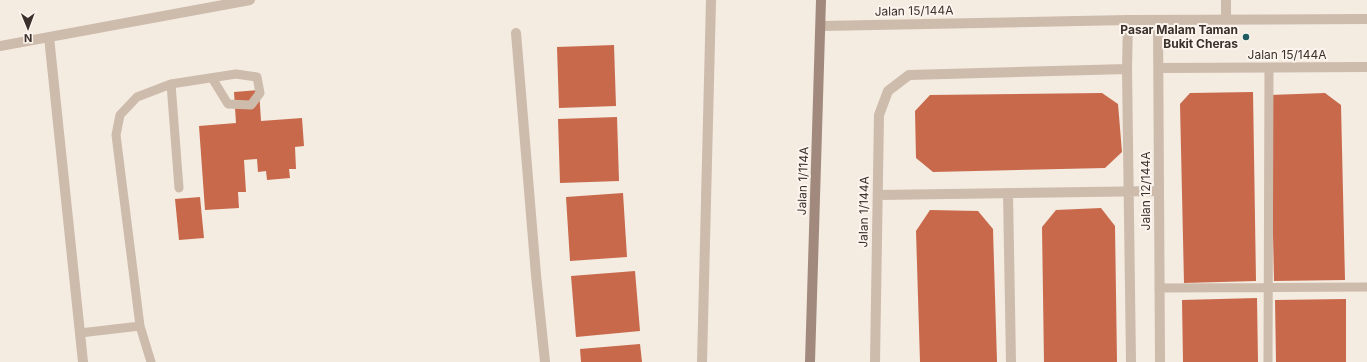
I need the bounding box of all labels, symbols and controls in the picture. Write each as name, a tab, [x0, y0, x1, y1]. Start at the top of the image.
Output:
street label: Jalan 15/144A	[874, 2, 954, 19]
north arrow	[8, 8, 48, 48]
place label: Pasar Malam Taman Bukit Cheras	[1120, 22, 1238, 51]
text: N	[24, 31, 32, 45]
marker: Pasar Malam Taman Bukit Cheras	[1241, 32, 1251, 42]
street label: Jalan 15/144A	[1248, 47, 1326, 62]
street label: Jalan 1/114A	[794, 146, 811, 216]
street label: Jalan 12/144A	[1138, 152, 1153, 230]
street label: Jalan 1/144A	[855, 176, 872, 248]

